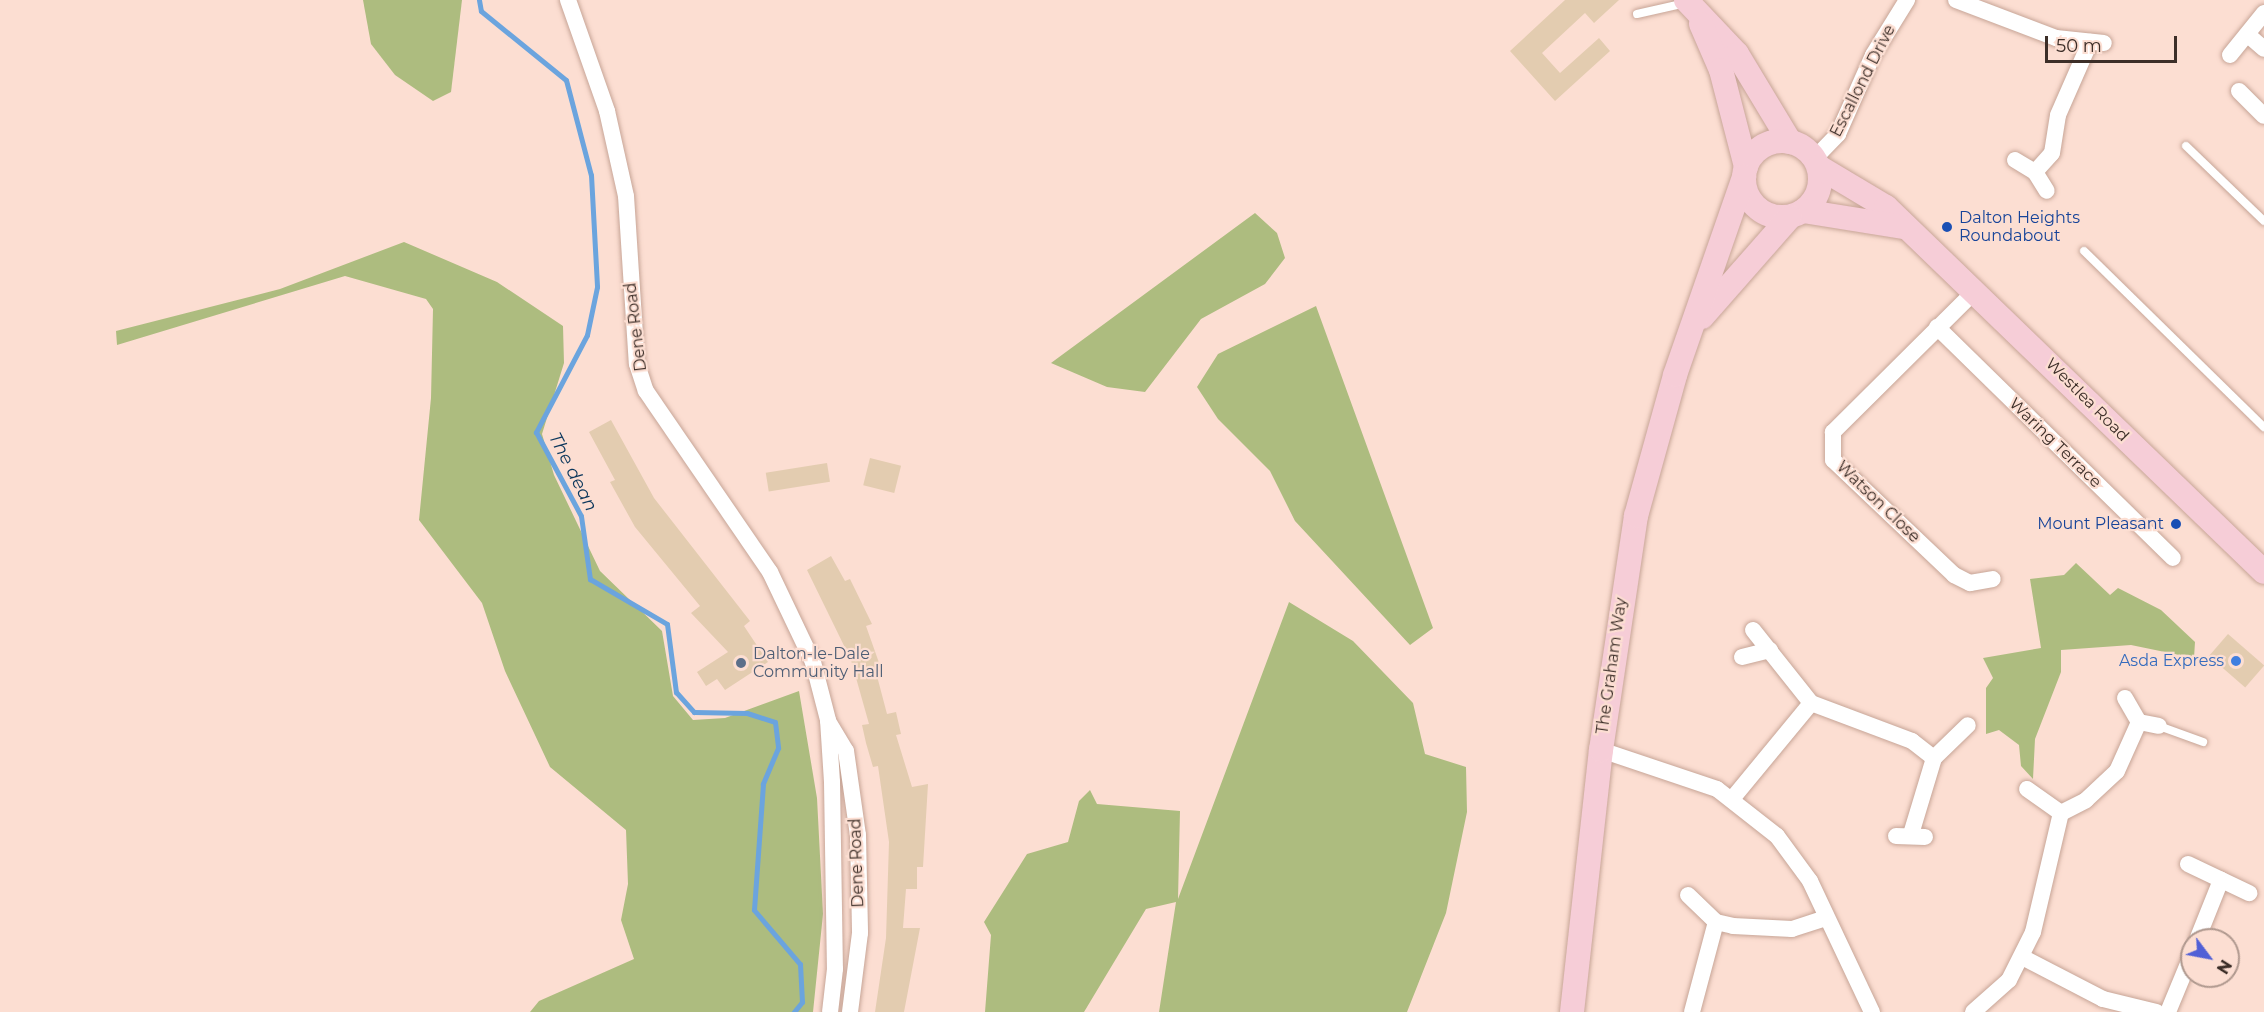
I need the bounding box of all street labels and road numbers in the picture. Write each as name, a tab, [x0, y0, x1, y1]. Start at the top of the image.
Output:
street label: Escallond Drive	[1826, 22, 1900, 140]
street label: Dene Road	[621, 281, 651, 373]
street label: Westlea Road	[2041, 354, 2133, 446]
street label: Waring Terrace	[2005, 394, 2105, 492]
street label: Watson Close	[1832, 457, 1924, 547]
street label: The Graham Way	[1593, 597, 1631, 735]
street label: Dene Road	[846, 818, 868, 908]

